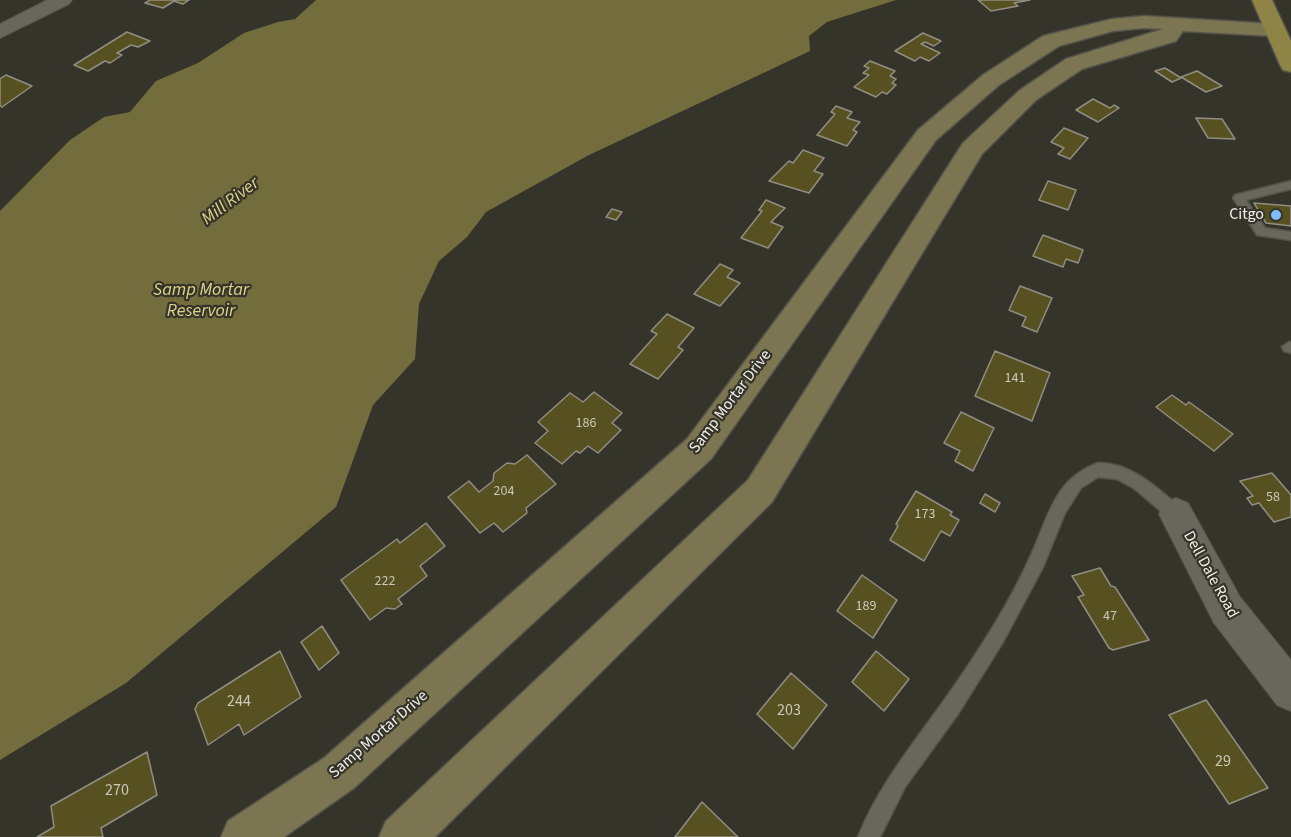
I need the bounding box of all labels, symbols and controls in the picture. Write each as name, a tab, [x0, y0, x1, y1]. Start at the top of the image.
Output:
water label: Mill River	[198, 173, 264, 231]
place label: Citgo	[1229, 205, 1264, 225]
marker: Citgo	[1269, 208, 1283, 222]
water label: Samp Mortar Reservoir	[153, 280, 249, 322]
street label: Samp Mortar Drive	[686, 347, 776, 457]
house number: 141	[1005, 371, 1025, 387]
house number: 186	[576, 416, 596, 432]
house number: 204	[494, 484, 514, 500]
house number: 58	[1266, 490, 1280, 506]
house number: 173	[915, 507, 935, 523]
street label: Dell Dale Road	[1178, 528, 1242, 622]
house number: 222	[375, 574, 395, 590]
house number: 189	[856, 599, 876, 615]
house number: 47	[1103, 609, 1117, 625]
street label: Samp Mortar Drive	[326, 687, 432, 783]
house number: 244	[227, 692, 251, 712]
house number: 203	[777, 701, 801, 721]
house number: 29	[1215, 752, 1231, 772]
house number: 270	[105, 781, 129, 801]

